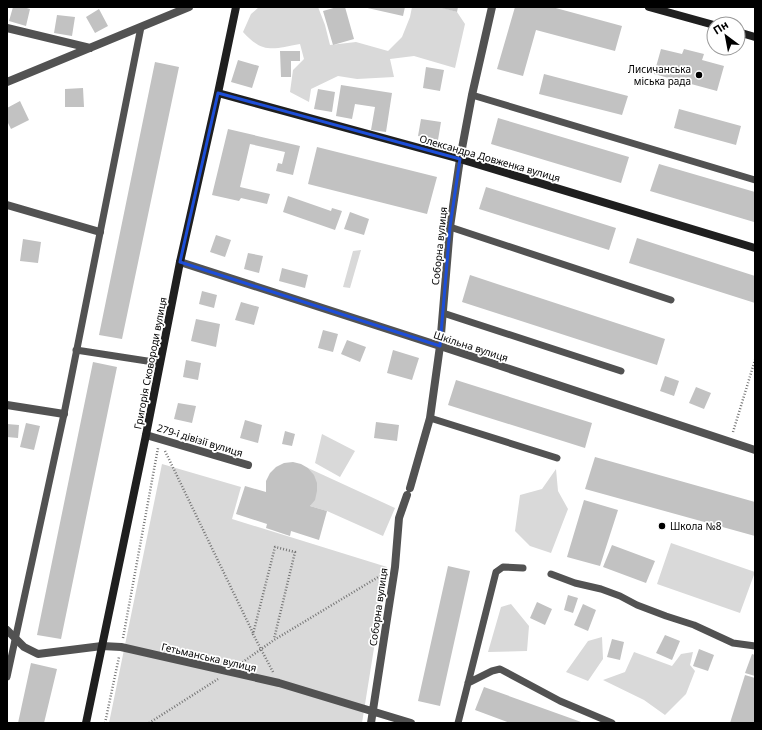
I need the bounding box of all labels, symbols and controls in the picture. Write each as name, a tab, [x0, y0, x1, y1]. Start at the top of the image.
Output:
north arrow	[706, 16, 746, 56]
text: Пн	[710, 17, 731, 38]
place label: Лисичанська міська рада	[628, 62, 691, 88]
marker: Лисичанська міська рада	[694, 70, 704, 80]
street label: Олександра Довженка вулиця	[418, 131, 562, 185]
street label: Соборна вулиця	[428, 206, 450, 286]
street label: Григорія Сковороди вулиця	[130, 296, 170, 430]
street label: Шкільна вулиця	[432, 327, 510, 365]
street label: 279-ї дівізії вулиця	[155, 420, 245, 460]
place label: Школа №8	[670, 519, 722, 533]
marker: Школа №8	[657, 521, 667, 531]
street label: Соборна вулиця	[366, 567, 390, 647]
street label: Гетьманська вулиця	[160, 639, 258, 675]

